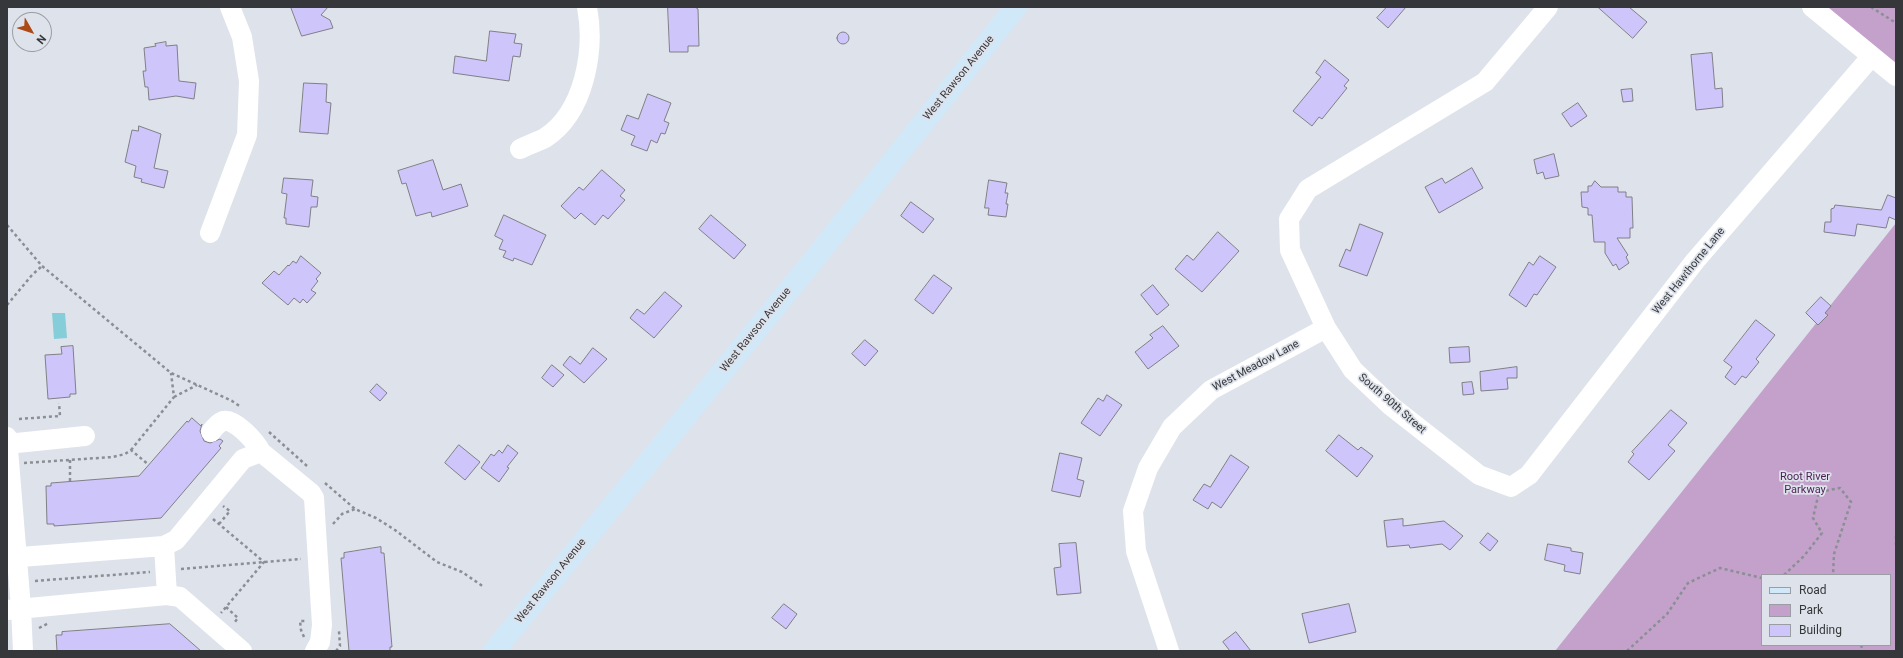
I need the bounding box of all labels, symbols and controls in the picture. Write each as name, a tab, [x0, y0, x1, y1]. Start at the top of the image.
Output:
north arrow	[12, 12, 52, 52]
text: N	[33, 32, 48, 46]
street label: West Rawson Avenue	[921, 33, 997, 123]
street label: West Hawthorne Lane	[1650, 225, 1728, 317]
street label: West Rawson Avenue	[718, 285, 794, 375]
street label: West Meadow Lane	[1210, 338, 1302, 394]
street label: South 90th Street	[1356, 371, 1428, 437]
park label: Root River Parkway	[1780, 470, 1830, 496]
street label: West Rawson Avenue	[513, 536, 589, 626]
legend	[1761, 574, 1891, 646]
text: Road	[1799, 583, 1827, 597]
text: Park	[1799, 603, 1823, 617]
text: Building	[1799, 623, 1842, 637]

